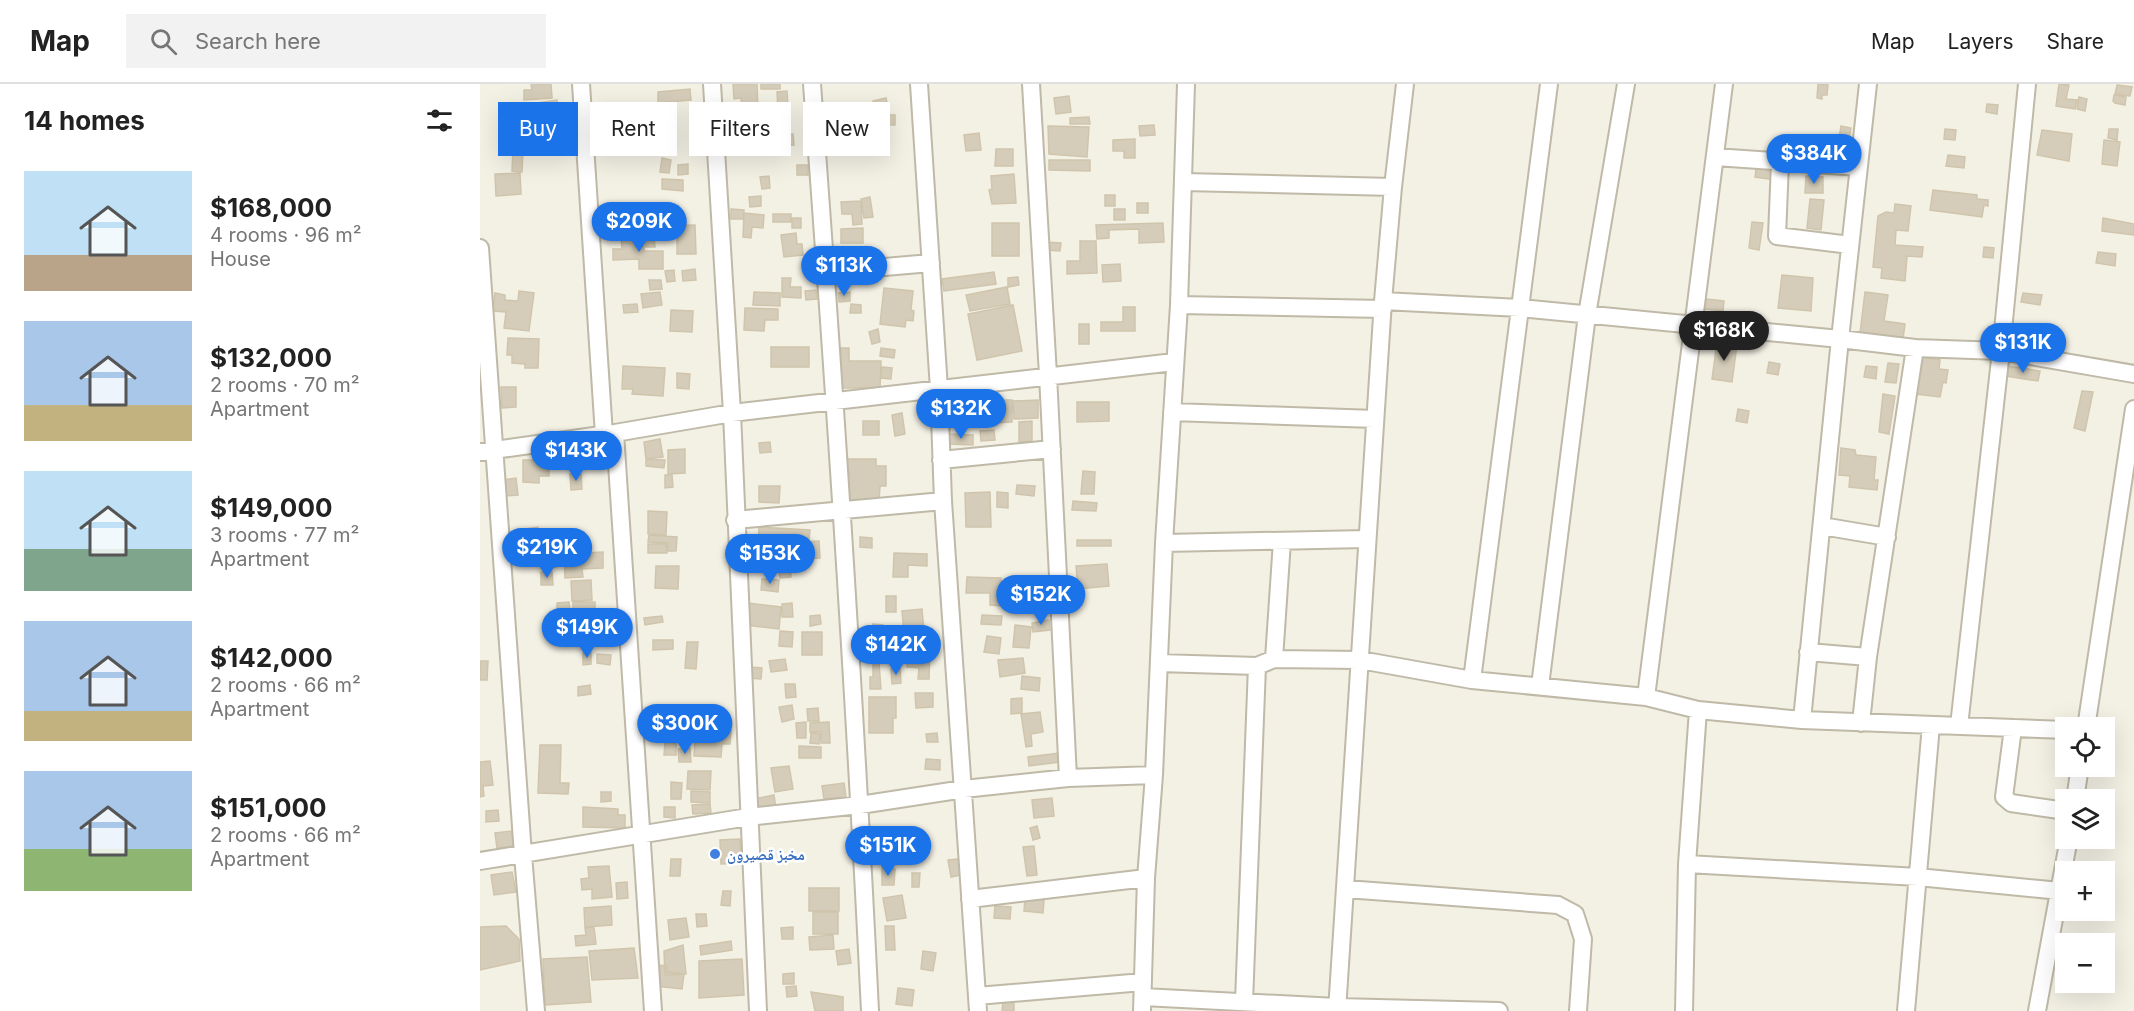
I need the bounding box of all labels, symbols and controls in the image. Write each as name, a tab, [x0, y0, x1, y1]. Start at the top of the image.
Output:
search box	[126, 14, 546, 68]
text: Map	[30, 24, 90, 58]
icon: search	[147, 25, 180, 58]
text: Search here	[195, 28, 321, 54]
text: Map	[1871, 29, 1915, 54]
text: Layers	[1948, 29, 2014, 54]
text: Share	[2047, 29, 2104, 54]
chip: Buy	[498, 102, 578, 156]
chip: Rent	[590, 102, 677, 156]
chip: Filters	[689, 102, 791, 156]
chip: New	[803, 102, 890, 156]
icon: filters	[423, 104, 456, 137]
text: 14 homes	[24, 105, 145, 136]
pin: $384K	[1772, 134, 1856, 185]
text: $384K	[1781, 141, 1847, 165]
text: $168,000	[210, 192, 332, 223]
icon: home	[72, 195, 144, 267]
pin: $209K	[597, 202, 681, 253]
text: $209K	[606, 209, 672, 233]
text: 4 rooms · 96 m²	[210, 223, 362, 247]
pin: $113K	[802, 246, 886, 297]
text: House	[210, 247, 271, 271]
text: $113K	[815, 253, 873, 277]
pin: $168K	[1682, 311, 1766, 362]
text: $168K	[1693, 318, 1755, 342]
pin: $131K	[1981, 323, 2065, 374]
text: $131K	[1994, 330, 2052, 354]
text: $132,000	[210, 342, 332, 373]
icon: home	[72, 345, 144, 417]
text: 2 rooms · 70 m²	[210, 373, 360, 397]
pin: $132K	[919, 389, 1003, 440]
text: $132K	[930, 396, 992, 420]
text: Apartment	[210, 397, 309, 421]
pin: $143K	[534, 431, 618, 482]
text: $143K	[545, 438, 607, 462]
text: $149,000	[210, 492, 332, 523]
icon: home	[72, 495, 144, 567]
text: 3 rooms · 77 m²	[210, 523, 359, 547]
pin: $219K	[505, 528, 589, 579]
pin: $153K	[728, 534, 812, 585]
text: $219K	[516, 535, 578, 559]
text: $153K	[739, 541, 801, 565]
text: Apartment	[210, 547, 309, 571]
pin: $152K	[999, 575, 1083, 626]
text: $152K	[1010, 582, 1072, 606]
pin: $149K	[545, 608, 629, 659]
text: $149K	[556, 615, 618, 639]
pin: $142K	[854, 625, 938, 676]
text: $142K	[865, 632, 927, 656]
text: $142,000	[210, 642, 333, 673]
icon: home	[72, 645, 144, 717]
text: 2 rooms · 66 m²	[210, 673, 361, 697]
text: Apartment	[210, 697, 309, 721]
pin: $300K	[643, 704, 727, 755]
text: $300K	[651, 711, 719, 735]
map controls	[2055, 717, 2115, 993]
button: locate	[2055, 717, 2115, 777]
button: layers	[2055, 789, 2115, 849]
text: $151,000	[210, 792, 327, 823]
icon: home	[72, 795, 144, 867]
text: 2 rooms · 66 m²	[210, 823, 361, 847]
pin: $151K	[846, 826, 930, 877]
text: $151K	[859, 833, 917, 857]
place label: مخبز قصيرون	[727, 845, 805, 864]
text: Apartment	[210, 847, 309, 871]
marker: مخبز قصيرون	[708, 847, 722, 861]
button: +	[2055, 861, 2115, 921]
button: −	[2055, 933, 2115, 993]

